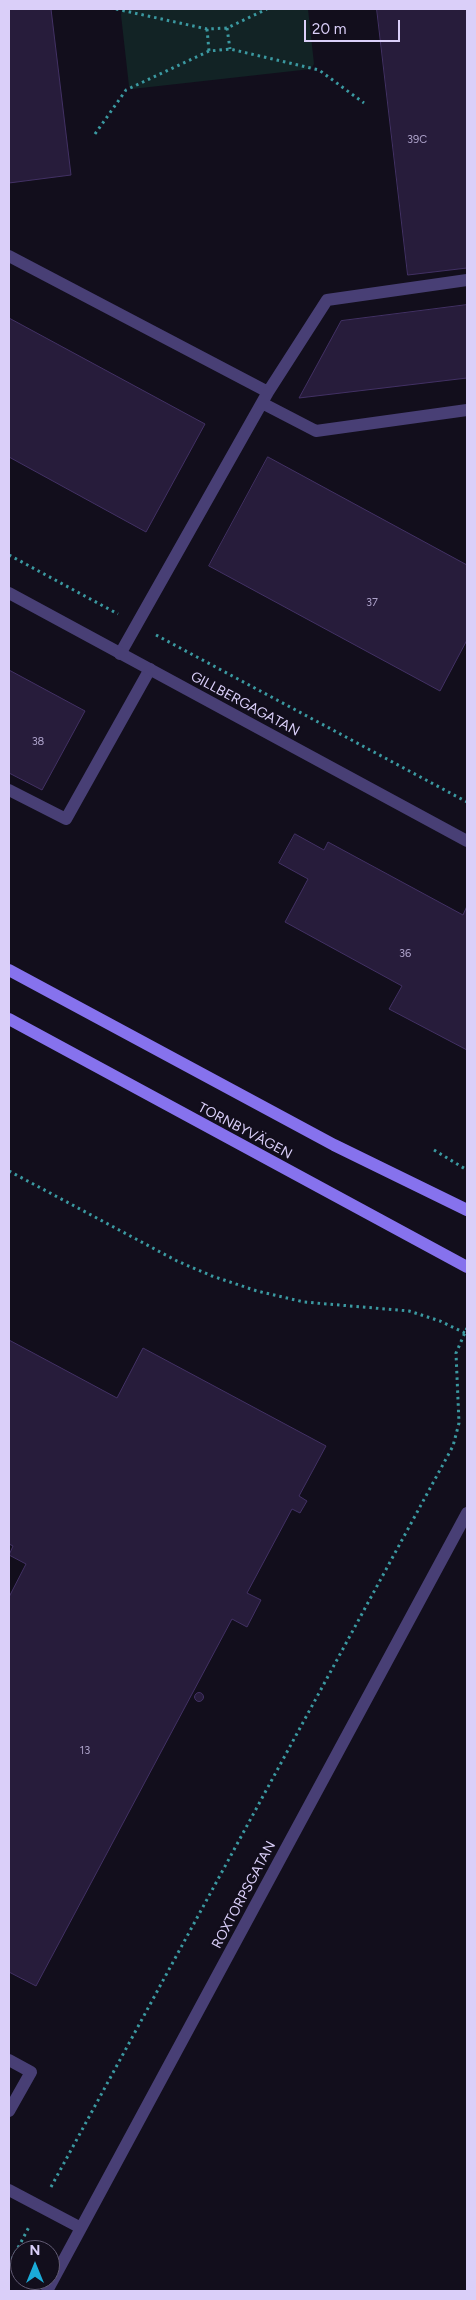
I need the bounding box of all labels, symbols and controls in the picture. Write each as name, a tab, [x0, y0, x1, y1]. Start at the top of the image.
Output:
scale bar	[306, 10, 402, 42]
text: 20 m	[312, 20, 346, 38]
house number: 39C	[407, 133, 427, 147]
house number: 37	[366, 596, 378, 610]
street label: GILLBERGAGATAN	[188, 668, 302, 740]
house number: 38	[32, 735, 44, 749]
house number: 36	[399, 947, 411, 961]
street label: TORNBYVÄGEN	[195, 1099, 295, 1163]
house number: 13	[80, 1744, 90, 1758]
street label: ROXTORPSGATAN	[209, 1838, 279, 1952]
north arrow	[10, 2240, 60, 2290]
text: N	[30, 2242, 40, 2259]

